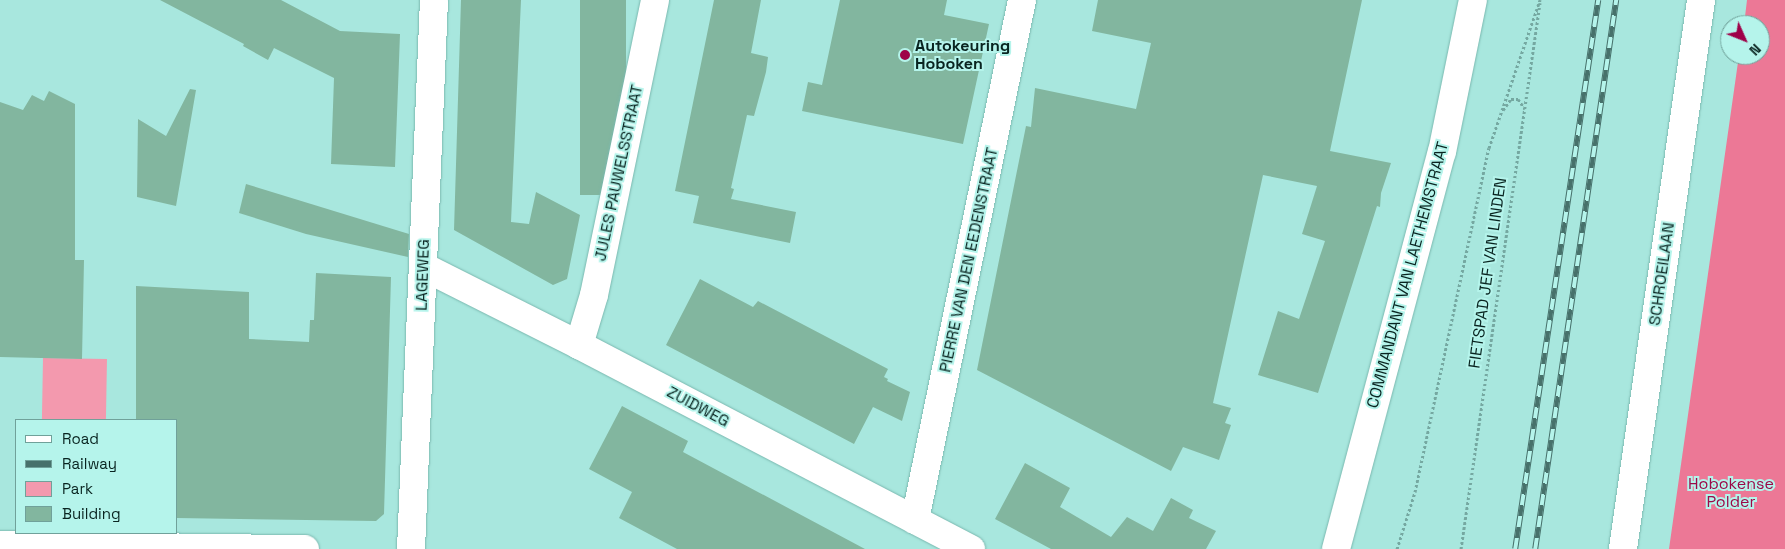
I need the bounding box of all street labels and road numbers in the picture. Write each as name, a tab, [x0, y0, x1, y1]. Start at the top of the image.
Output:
street label: JULES PAUWELSSTRAAT	[591, 83, 647, 263]
street label: COMMANDANT VAN LAETHEMSTRAAT	[1363, 139, 1453, 411]
street label: PIERRE VAN DEN EEDENSTRAAT	[936, 146, 1002, 374]
street label: FIETSPAD JEF VAN LINDEN	[1465, 176, 1511, 370]
street label: SCHROEILAAN	[1645, 221, 1679, 327]
street label: LAGEWEG	[412, 239, 434, 311]
street label: ZUIDWEG	[664, 383, 732, 431]

